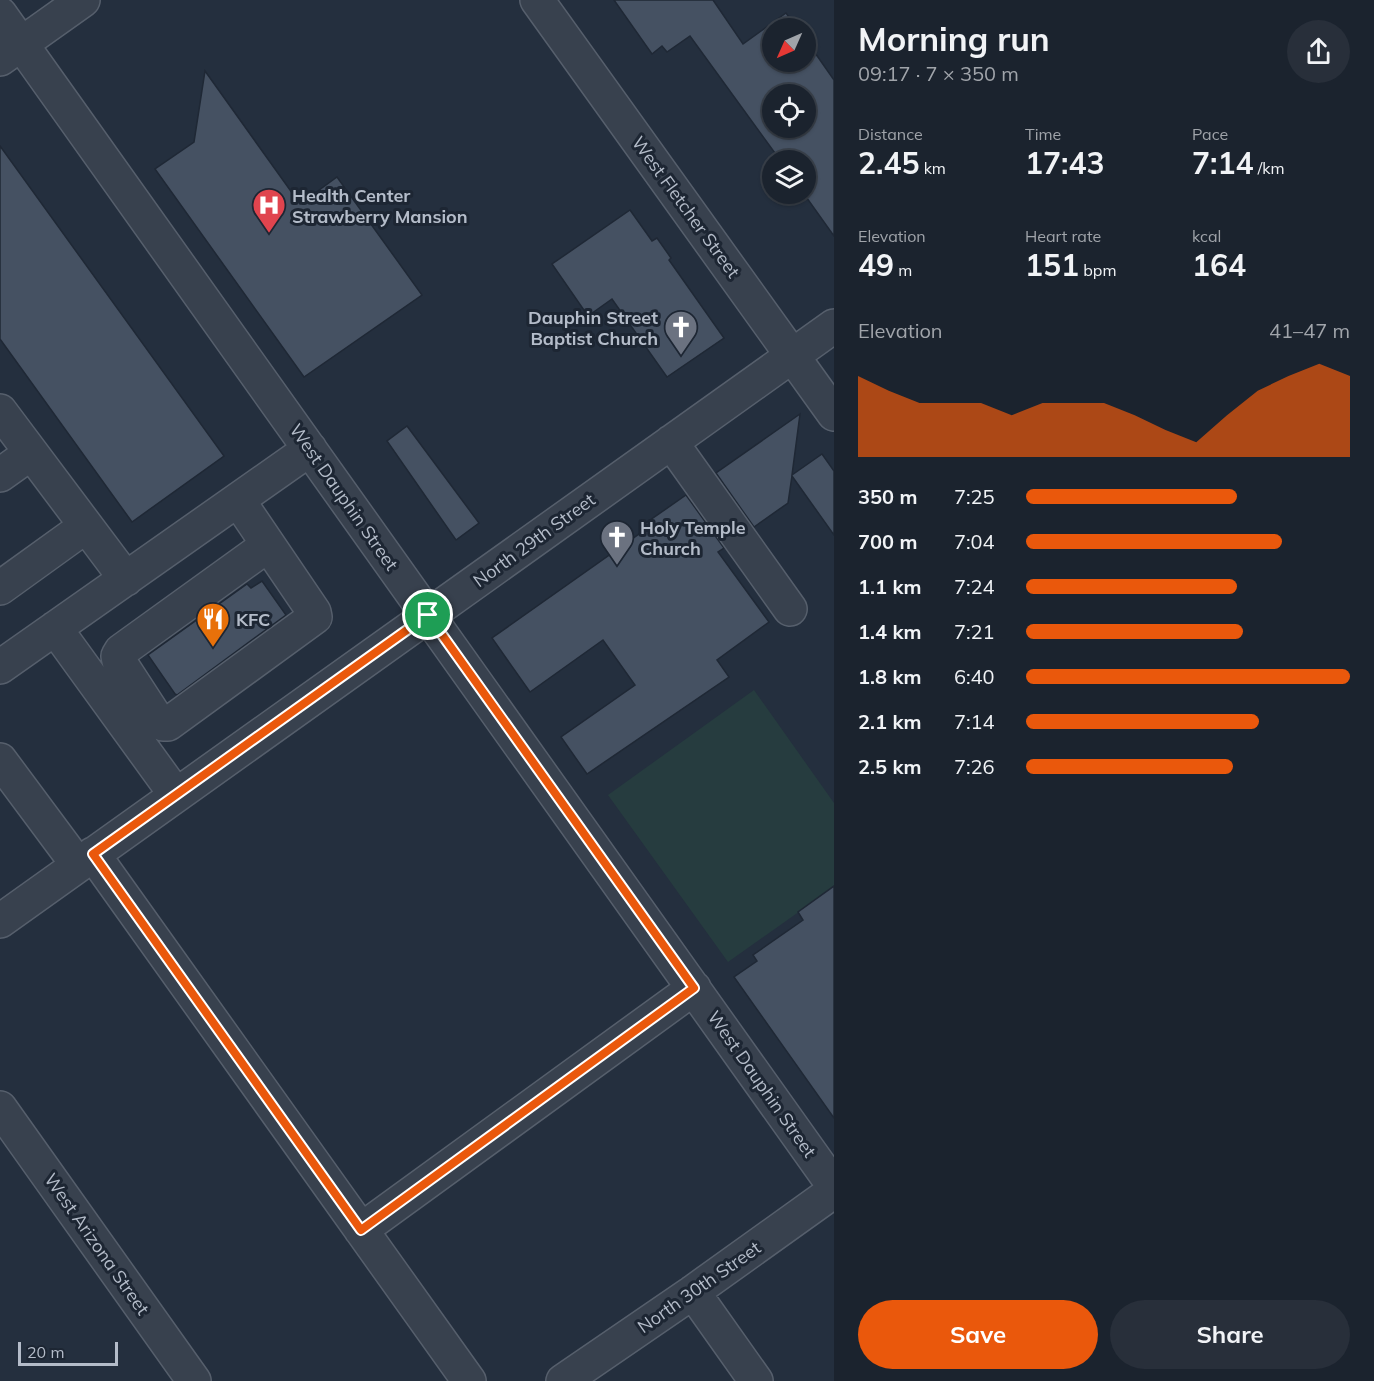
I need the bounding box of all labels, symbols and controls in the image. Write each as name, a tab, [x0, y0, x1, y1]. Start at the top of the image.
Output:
north arrow	[762, 18, 816, 72]
map controls	[762, 18, 816, 204]
text: Morning run	[858, 18, 1050, 59]
button: share	[1287, 20, 1350, 83]
text: 09:17 · 7 × 350 m	[858, 61, 1019, 86]
button: locate	[762, 84, 816, 138]
text: Distance	[858, 124, 923, 144]
text: Time	[1025, 124, 1061, 144]
text: Pace	[1192, 124, 1228, 144]
street label: West Fletcher Street	[627, 132, 745, 282]
text: 2.45	[858, 144, 919, 182]
text: 17:43	[1025, 144, 1104, 182]
text: 7:14	[1192, 144, 1253, 182]
button: layers	[762, 150, 816, 204]
text: km	[919, 158, 946, 178]
text: /km	[1253, 158, 1284, 178]
place label: Health Center Strawberry Mansion	[292, 184, 468, 228]
hospital icon: Health Center Strawberry Mansion	[251, 187, 287, 234]
text: Elevation	[858, 226, 926, 246]
text: Heart rate	[1025, 226, 1101, 246]
text: kcal	[1192, 226, 1221, 246]
text: 49	[858, 246, 894, 284]
text: 151	[1025, 246, 1079, 284]
text: 164	[1192, 246, 1246, 284]
text: m	[894, 260, 912, 280]
text: bpm	[1079, 260, 1116, 280]
place label: Dauphin Street Baptist Church	[528, 306, 658, 350]
church icon: Dauphin Street Baptist Church	[663, 309, 699, 356]
text: Elevation	[858, 318, 943, 343]
text: 41–47 m	[1269, 318, 1350, 343]
street label: West Dauphin Street	[285, 419, 403, 575]
text: 350 m	[858, 484, 917, 509]
text: 7:25	[954, 484, 995, 509]
street label: North 29th Street	[469, 488, 599, 592]
place label: Holy Temple Church	[640, 516, 746, 560]
church icon: Holy Temple Church	[599, 519, 635, 566]
text: 700 m	[858, 529, 917, 554]
text: 7:04	[954, 529, 995, 554]
text: 1.1 km	[858, 574, 921, 599]
text: 7:24	[954, 574, 995, 599]
pin	[402, 589, 453, 640]
icon: arrive	[411, 598, 444, 631]
restaurant icon: KFC	[195, 601, 231, 648]
place label: KFC	[236, 608, 270, 631]
text: 1.4 km	[858, 619, 921, 644]
text: 7:21	[954, 619, 995, 644]
text: 1.8 km	[858, 664, 921, 689]
text: 6:40	[954, 664, 995, 689]
text: 2.1 km	[858, 709, 921, 734]
text: 7:14	[954, 709, 995, 734]
text: 2.5 km	[858, 754, 921, 779]
text: 7:26	[954, 754, 995, 779]
street label: West Dauphin Street	[703, 1006, 821, 1162]
street label: West Arizona Street	[39, 1169, 155, 1319]
street label: North 30th Street	[633, 1236, 765, 1338]
button: Save	[858, 1300, 1098, 1369]
button: Share	[1110, 1300, 1350, 1369]
scale bar	[18, 1339, 118, 1366]
text: 20 m	[27, 1342, 64, 1362]

